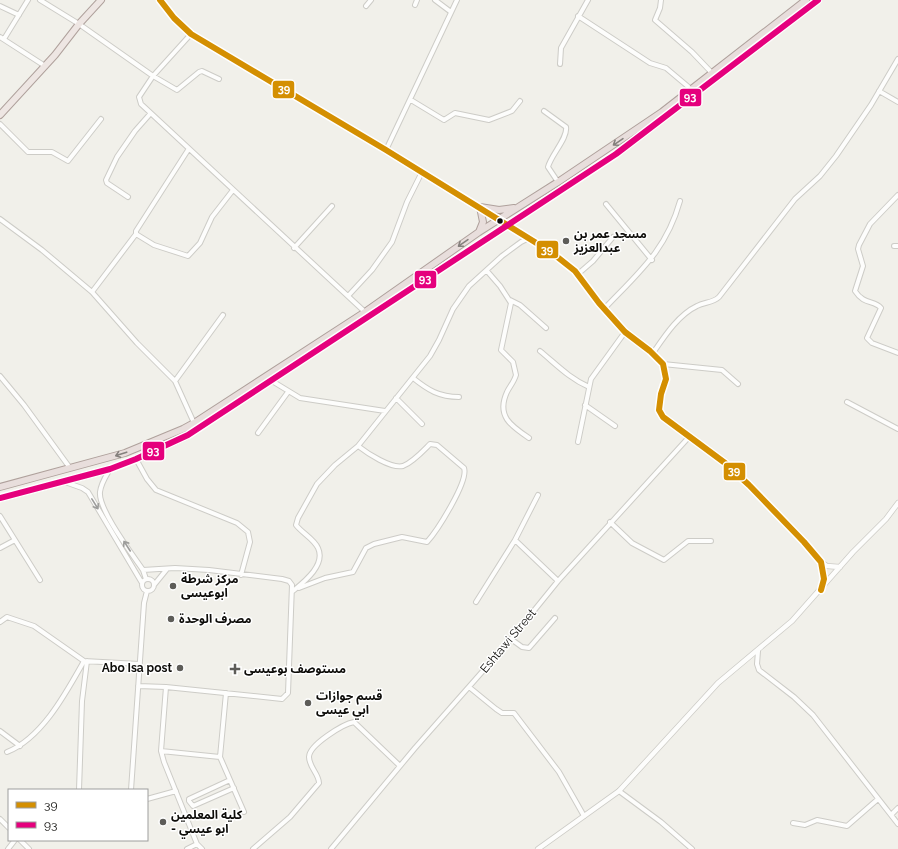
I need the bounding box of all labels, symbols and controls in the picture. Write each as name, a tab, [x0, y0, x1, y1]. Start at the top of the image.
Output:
line badge: 39	[272, 80, 295, 99]
text: 39	[278, 83, 291, 96]
line badge: 93	[679, 88, 702, 107]
text: 93	[684, 91, 696, 104]
one-way arrow	[612, 138, 624, 146]
unlabelled marker	[495, 216, 505, 226]
place label: مسجد عمر بن عبدالعزيز	[573, 227, 647, 255]
marker: مسجد عمر بن عبدالعزيز	[561, 236, 571, 246]
one-way arrow	[457, 239, 468, 247]
line badge: 39	[536, 240, 559, 259]
text: 39	[541, 244, 554, 257]
line badge: 93	[414, 270, 437, 289]
text: 93	[419, 273, 431, 286]
line badge: 93	[142, 441, 165, 461]
text: 93	[147, 445, 159, 458]
one-way arrow	[115, 451, 128, 458]
line badge: 39	[723, 462, 746, 481]
text: 39	[728, 465, 741, 478]
one-way arrow	[91, 498, 99, 509]
one-way arrow	[123, 541, 131, 552]
place label: مركز شرطة ابوعيسى	[181, 572, 239, 600]
marker: مركز شرطة ابوعيسى	[168, 581, 178, 591]
street label: Eshtawi Street	[477, 606, 539, 676]
place label: مصرف الوحدة	[179, 612, 251, 626]
marker: مصرف الوحدة	[166, 614, 176, 624]
place label: Abo Isa post	[102, 661, 172, 675]
place label: مستوصف بوعيسى	[244, 662, 346, 676]
marker: Abo Isa post	[175, 663, 185, 673]
marker: مستوصف بوعيسى	[229, 663, 241, 675]
place label: قسم جوازات ابي عيسى	[316, 689, 382, 720]
marker: قسم جوازات ابي عيسى	[303, 698, 313, 708]
legend	[8, 789, 148, 841]
text: 39	[44, 798, 57, 812]
place label: كلية المعلمين - ابو عيسي	[171, 808, 243, 839]
marker: كلية المعلمين - ابو عيسي	[158, 817, 168, 827]
text: 93	[44, 818, 57, 832]

